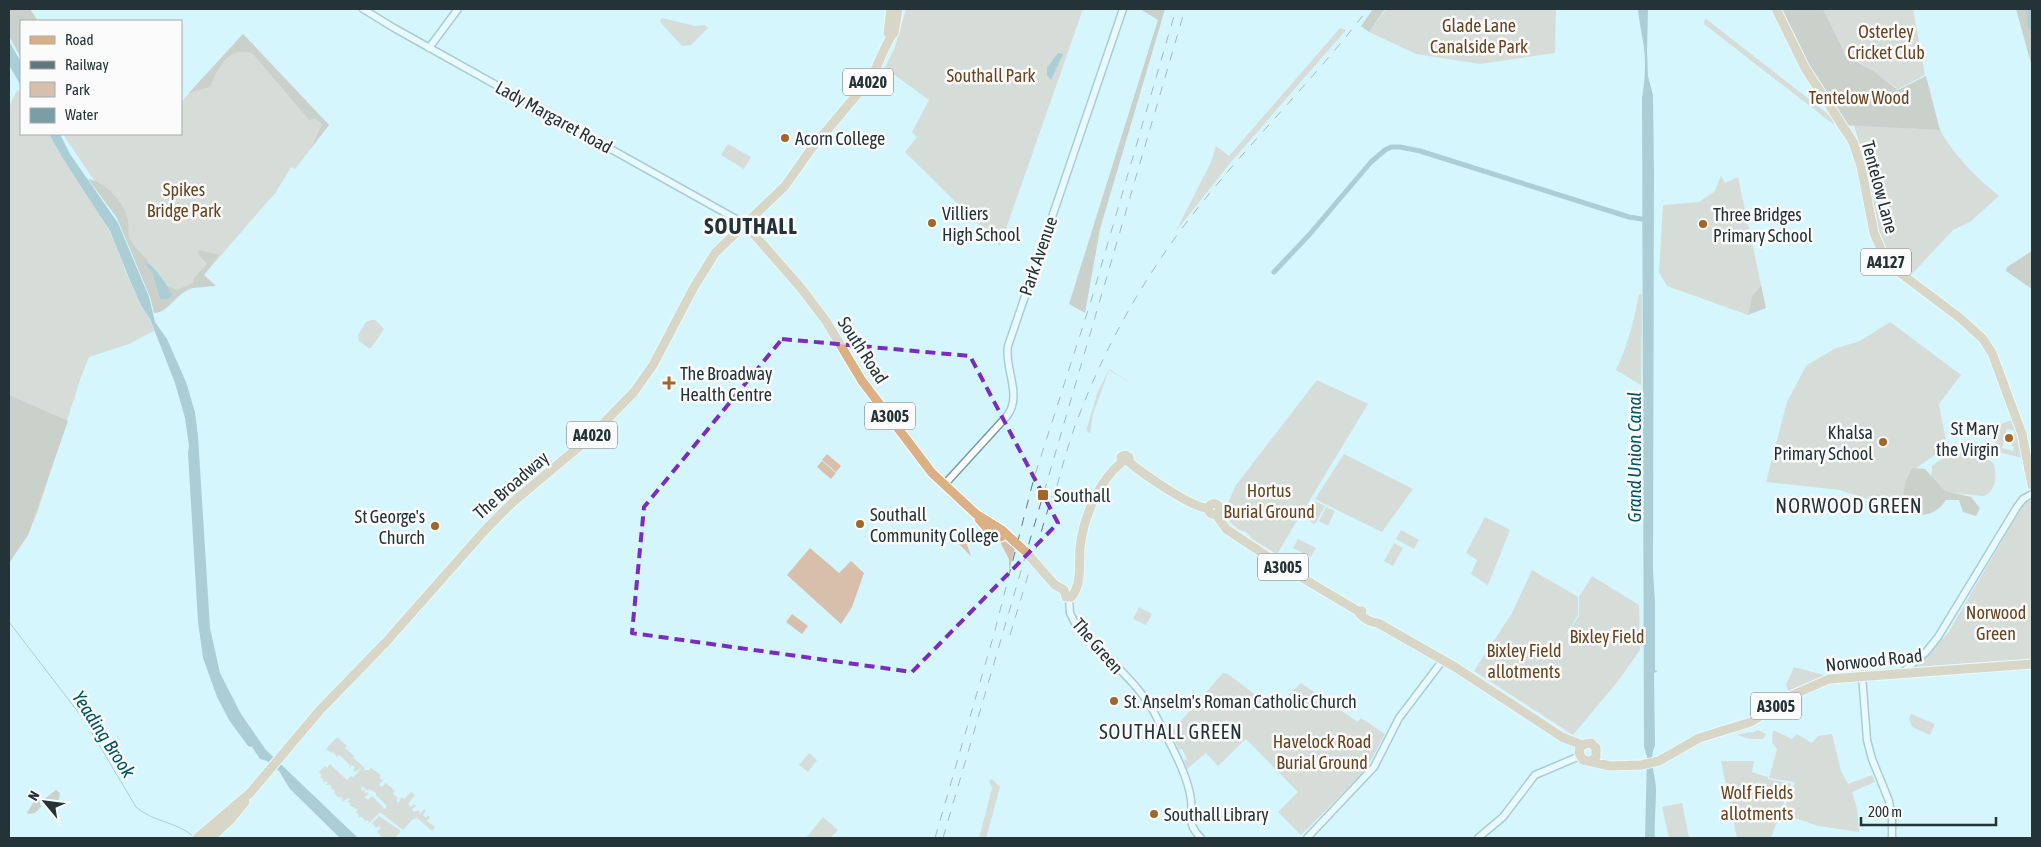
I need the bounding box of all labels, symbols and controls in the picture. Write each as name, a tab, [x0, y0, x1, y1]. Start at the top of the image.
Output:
park label: Glade Lane Canalside Park	[1430, 15, 1528, 57]
legend	[20, 20, 182, 135]
park label: Osterley Cricket Club	[1847, 21, 1925, 63]
text: Road	[65, 31, 94, 48]
text: Railway	[65, 56, 109, 73]
park label: Southall Park	[946, 65, 1036, 86]
road number: A4020	[843, 68, 893, 95]
street label: Lady Margaret Road	[492, 76, 616, 158]
text: Park	[65, 81, 90, 98]
park label: Tentelow Wood	[1809, 87, 1909, 108]
text: Water	[65, 106, 98, 123]
place label: Acorn College	[795, 128, 885, 149]
marker: Acorn College	[779, 132, 791, 144]
street label: Tentelow Lane	[1858, 138, 1902, 236]
park label: Spikes Bridge Park	[147, 179, 221, 221]
place label: Villiers High School	[942, 203, 1020, 245]
place label: Three Bridges Primary School	[1713, 204, 1813, 246]
district label: SOUTHALL	[704, 213, 798, 239]
street label: Park Avenue	[1015, 214, 1061, 298]
marker: Villiers High School	[926, 217, 938, 229]
marker: Three Bridges Primary School	[1697, 218, 1709, 230]
road number: A4127	[1861, 248, 1911, 276]
street label: South Road	[834, 313, 892, 387]
place label: The Broadway Health Centre	[680, 363, 772, 405]
marker: The Broadway Health Centre	[662, 376, 676, 390]
water label: Grand Union Canal	[1623, 392, 1645, 522]
road number: A3005	[865, 402, 915, 430]
place label: St Mary the Virgin	[1936, 418, 1999, 460]
road number: A4020	[567, 422, 617, 448]
place label: Khalsa Primary School	[1774, 422, 1873, 464]
marker: St Mary the Virgin	[2003, 432, 2015, 444]
marker: Khalsa Primary School	[1877, 436, 1889, 448]
street label: The Broadway	[469, 447, 553, 523]
park label: Hortus Burial Ground	[1223, 480, 1315, 522]
place label: Southall	[1054, 485, 1111, 506]
marker: Southall	[1036, 488, 1050, 502]
district label: NORWOOD GREEN	[1775, 494, 1923, 517]
place label: Southall Community College	[870, 504, 999, 546]
place label: St George's Church	[355, 506, 425, 548]
marker: Southall Community College	[854, 518, 866, 530]
marker: St George's Church	[429, 520, 441, 532]
road number: A3005	[1258, 554, 1308, 580]
park label: Norwood Green	[1966, 602, 2026, 644]
street label: The Green	[1068, 614, 1128, 678]
park label: Bixley Field	[1569, 626, 1645, 647]
park label: Bixley Field allotments	[1486, 640, 1562, 682]
street label: Norwood Road	[1825, 644, 1923, 676]
water label: Yeading Brook	[68, 687, 140, 782]
place label: St. Anselm's Roman Catholic Church	[1124, 691, 1357, 712]
road number: A3005	[1751, 692, 1801, 719]
marker: St. Anselm's Roman Catholic Church	[1108, 695, 1120, 707]
district label: SOUTHALL GREEN	[1099, 720, 1243, 743]
park label: Havelock Road Burial Ground	[1273, 731, 1371, 773]
north arrow	[20, 777, 70, 827]
park label: Wolf Fields allotments	[1721, 782, 1793, 824]
text: N	[25, 788, 43, 803]
scale bar	[1861, 794, 1996, 826]
text: 200 m	[1868, 803, 1902, 820]
place label: Southall Library	[1164, 804, 1269, 825]
marker: Southall Library	[1148, 808, 1160, 820]

